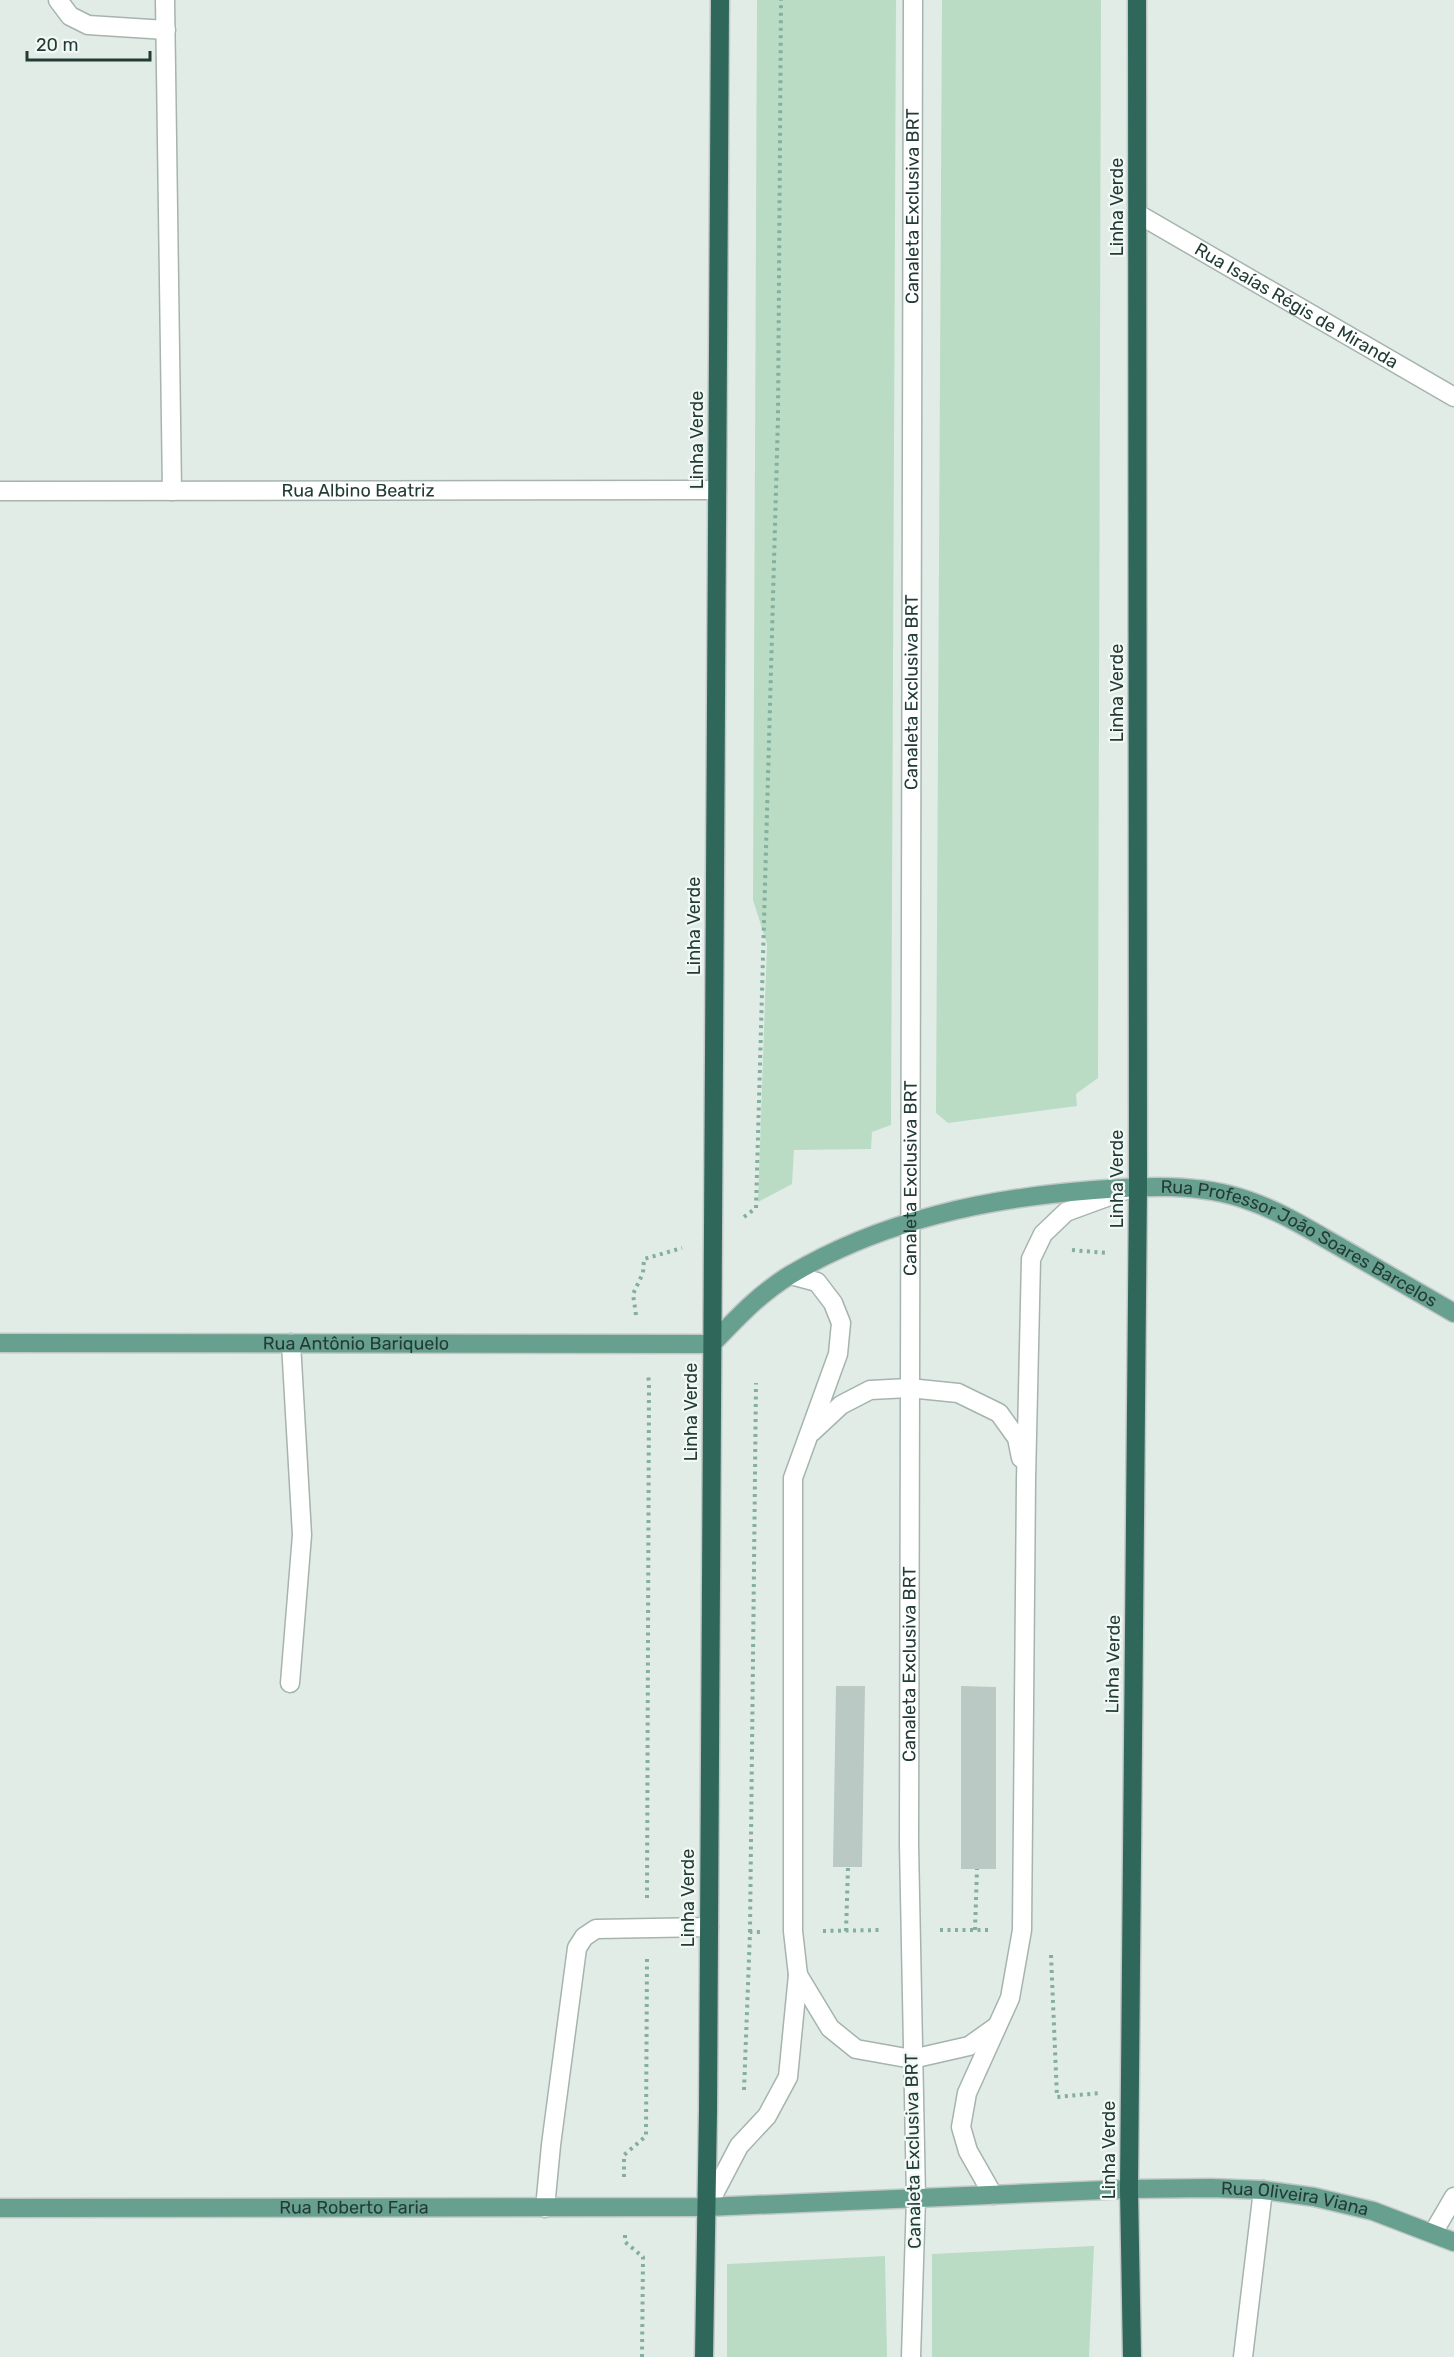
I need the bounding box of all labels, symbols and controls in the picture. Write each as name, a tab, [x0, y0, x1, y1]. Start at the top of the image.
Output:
scale bar	[27, 24, 150, 62]
text: 20 m	[36, 34, 78, 56]
street label: Canaleta Exclusiva BRT	[901, 108, 924, 304]
street label: Linha Verde	[1106, 158, 1128, 256]
street label: Rua Isaías Régis de Miranda	[1191, 238, 1402, 373]
street label: Linha Verde	[686, 391, 708, 489]
street label: Rua Albino Beatriz	[281, 479, 435, 502]
street label: Canaleta Exclusiva BRT	[900, 594, 923, 790]
street label: Linha Verde	[1106, 644, 1128, 742]
street label: Linha Verde	[683, 877, 705, 975]
street label: Canaleta Exclusiva BRT	[899, 1080, 922, 1276]
street label: Linha Verde	[1106, 1130, 1128, 1228]
street label: Rua Professor João Soares Barcelos	[1160, 1176, 1441, 1312]
street label: Rua Antônio Bariquelo	[263, 1332, 449, 1355]
street label: Linha Verde	[680, 1363, 702, 1461]
street label: Canaleta Exclusiva BRT	[898, 1566, 921, 1762]
street label: Linha Verde	[1101, 1615, 1125, 1713]
street label: Linha Verde	[677, 1849, 699, 1947]
street label: Canaleta Exclusiva BRT	[900, 2053, 926, 2249]
street label: Linha Verde	[1098, 2101, 1120, 2199]
street label: Rua Oliveira Viana	[1220, 2177, 1371, 2221]
street label: Rua Roberto Faria	[279, 2196, 429, 2219]

